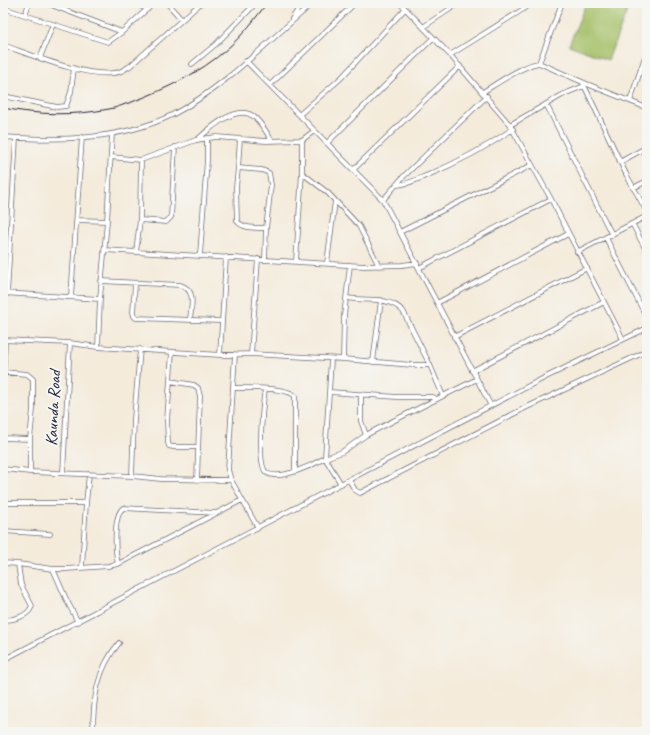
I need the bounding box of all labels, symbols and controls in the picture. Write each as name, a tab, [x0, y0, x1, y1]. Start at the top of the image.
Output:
street label: Kaunda Road	[41, 368, 66, 446]

